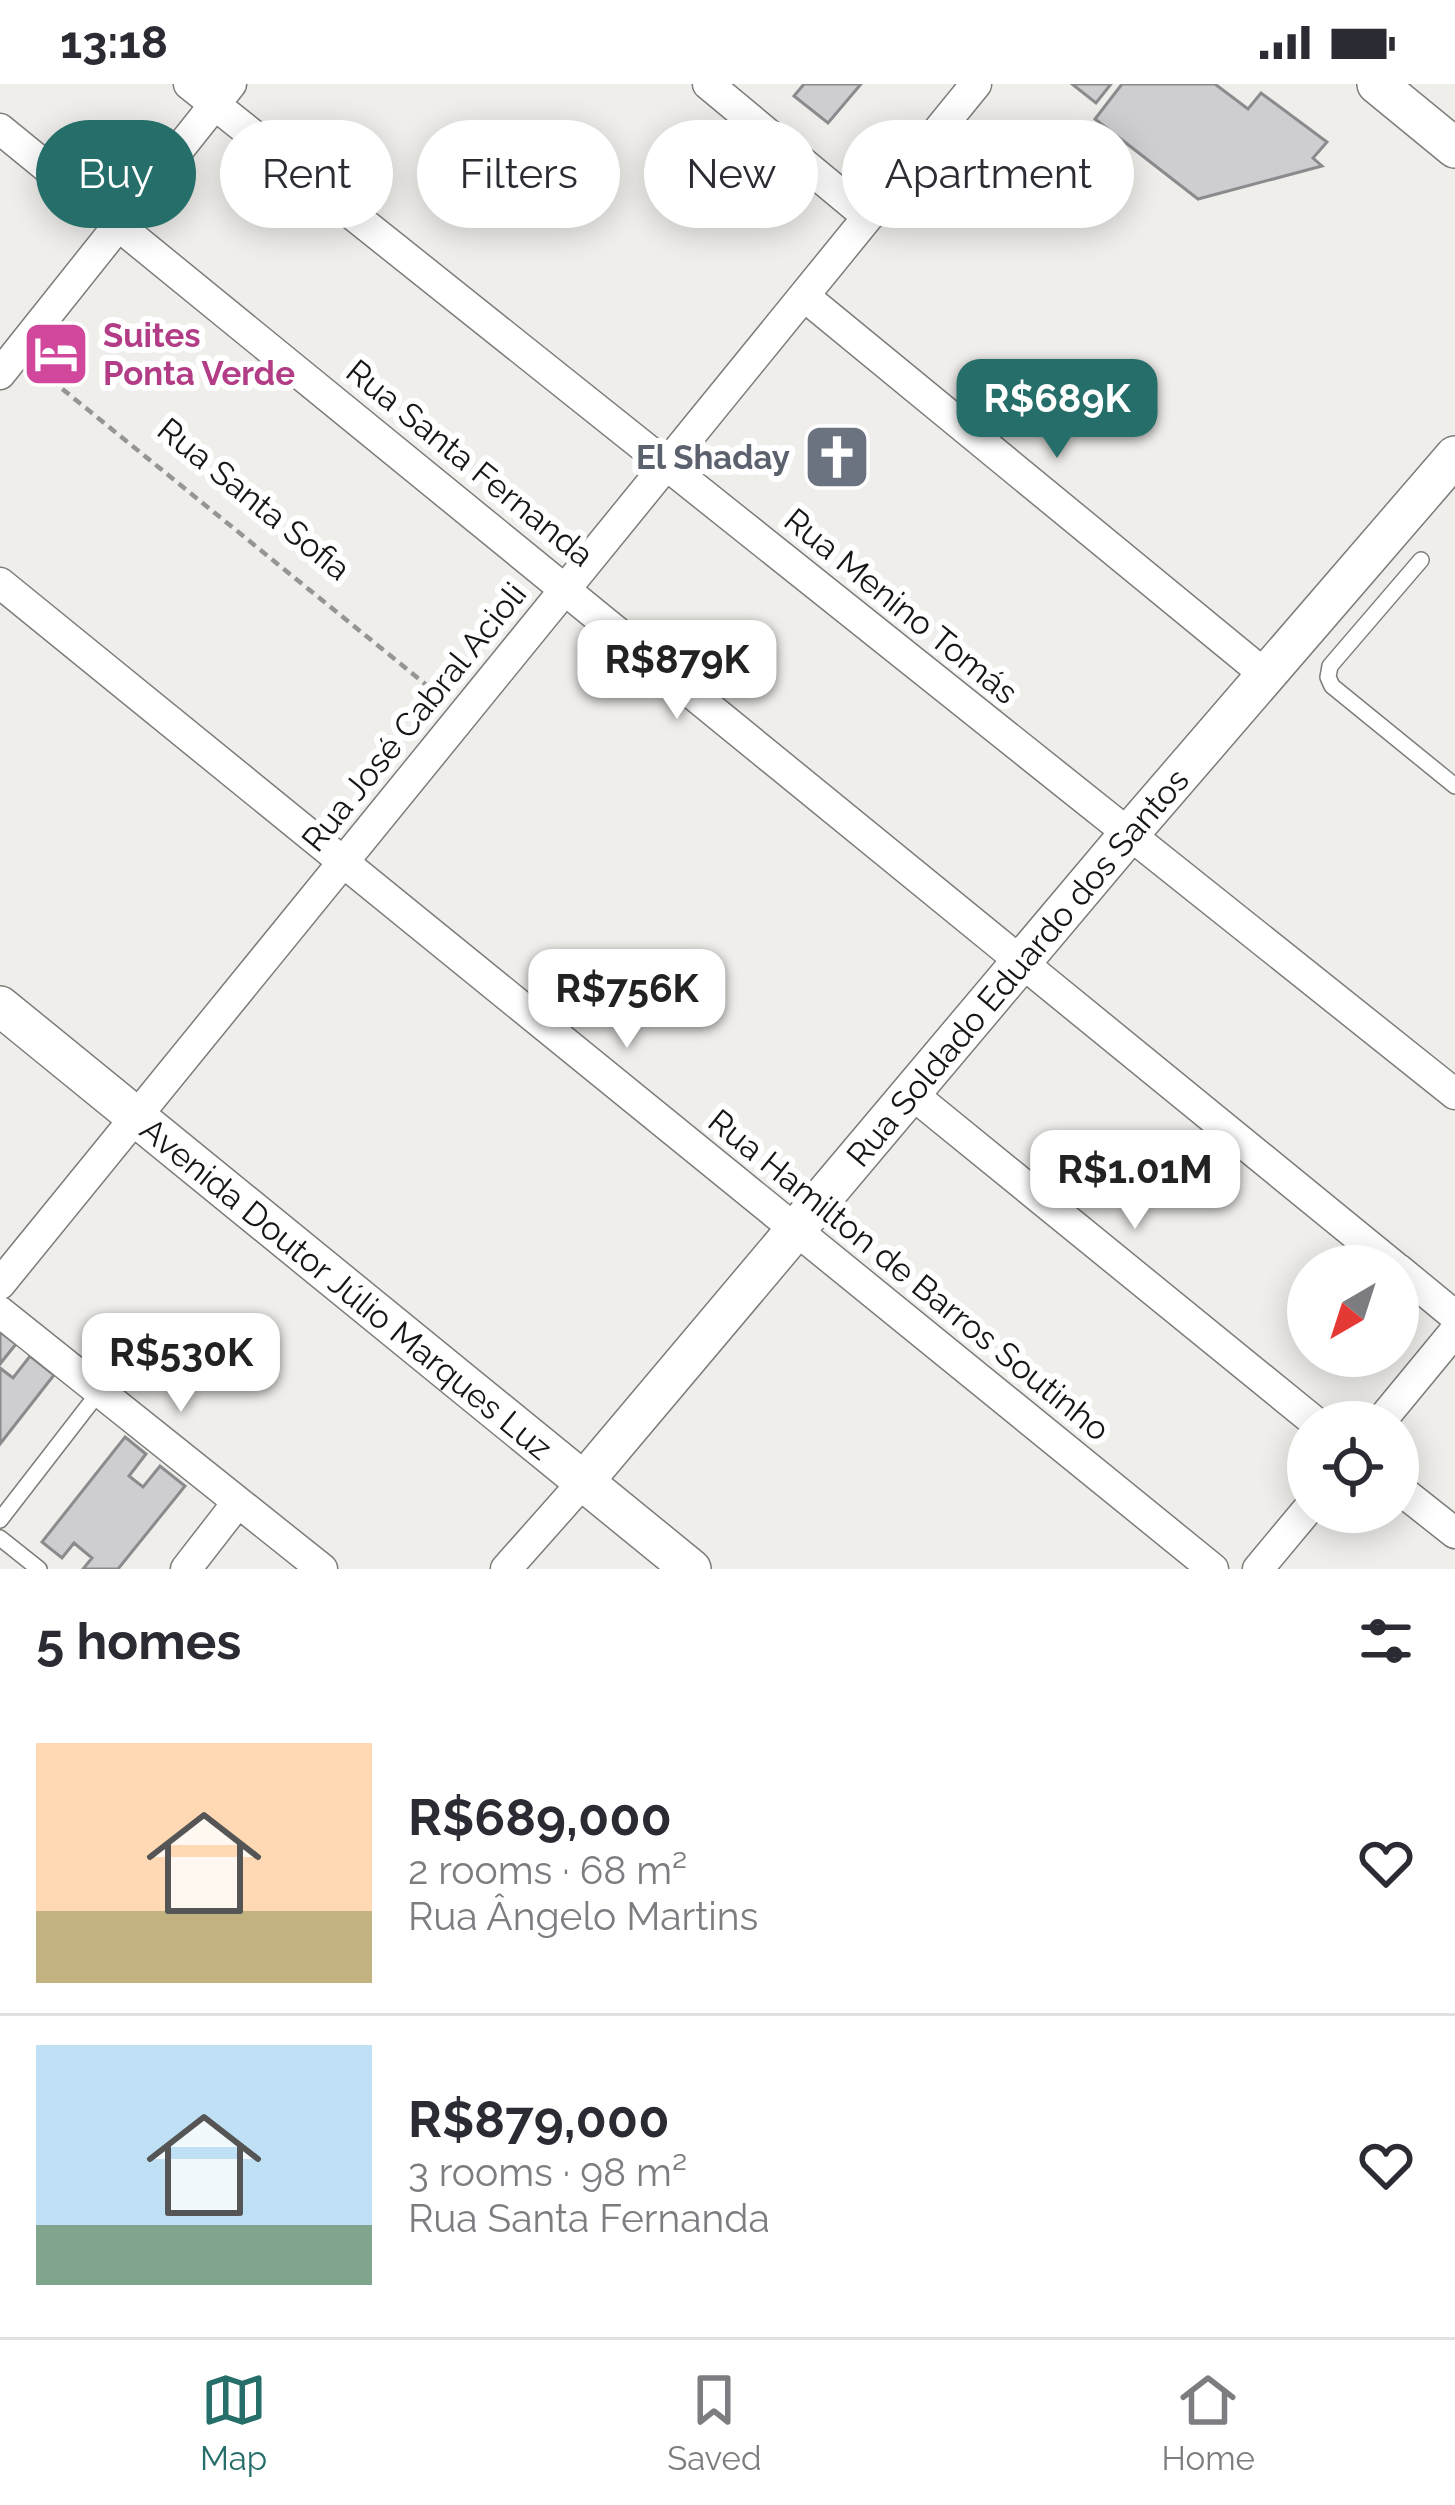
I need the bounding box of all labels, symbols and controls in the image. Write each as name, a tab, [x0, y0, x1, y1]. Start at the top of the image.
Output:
text: 13:18	[60, 16, 168, 69]
chip: Buy	[36, 120, 196, 228]
chip: Rent	[220, 120, 393, 228]
chip: Filters	[417, 120, 620, 228]
chip: New	[644, 120, 818, 228]
chip: Apartment	[842, 120, 1134, 228]
place label: Suites Ponta Verde	[103, 316, 295, 393]
hotel icon: Suites Ponta Verde	[21, 319, 91, 389]
street label: Rua Santa Fernanda	[339, 352, 601, 574]
pin: R$689K	[959, 359, 1155, 461]
text: R$689K	[984, 375, 1130, 421]
street label: Rua Santa Sofia	[150, 410, 358, 588]
church icon: El Shaday	[802, 422, 872, 492]
place label: El Shaday	[636, 438, 790, 477]
street label: Rua Menino Tomás	[777, 500, 1025, 712]
street label: Rua José Cabral Acioli	[294, 575, 534, 859]
pin: R$879K	[579, 620, 775, 722]
text: R$879K	[604, 636, 750, 682]
street label: Rua Soldado Eduardo dos Santos	[838, 760, 1196, 1174]
pin: R$756K	[529, 949, 725, 1051]
text: R$756K	[555, 965, 699, 1011]
street label: Rua Hamilton de Barros Soutinho	[701, 1101, 1117, 1449]
street label: Avenida Doutor Júlio Marques Luz	[133, 1109, 560, 1467]
pin: R$1.01M	[1024, 1130, 1246, 1232]
text: R$1.01M	[1057, 1146, 1213, 1192]
north arrow	[1287, 1245, 1419, 1377]
map controls	[1287, 1245, 1419, 1533]
pin: R$530K	[83, 1313, 279, 1415]
text: R$530K	[109, 1329, 253, 1375]
button: locate	[1287, 1401, 1419, 1533]
icon: filters	[1353, 1608, 1419, 1674]
text: 5 homes	[36, 1611, 241, 1671]
text: R$689,000	[408, 1787, 672, 1847]
icon: home	[132, 1791, 276, 1935]
icon: heart	[1353, 1830, 1419, 1896]
text: 2 rooms · 68 m²	[408, 1847, 687, 1893]
text: Rua Ângelo Martins	[408, 1893, 758, 1939]
text: R$879,000	[408, 2089, 669, 2149]
icon: home	[132, 2093, 276, 2237]
icon: heart	[1353, 2132, 1419, 2198]
text: 3 rooms · 98 m²	[408, 2149, 687, 2195]
text: Rua Santa Fernanda	[408, 2195, 770, 2241]
tab: Map	[200, 2367, 267, 2478]
tab: Saved	[667, 2367, 762, 2478]
tab: Home	[1162, 2367, 1255, 2478]

